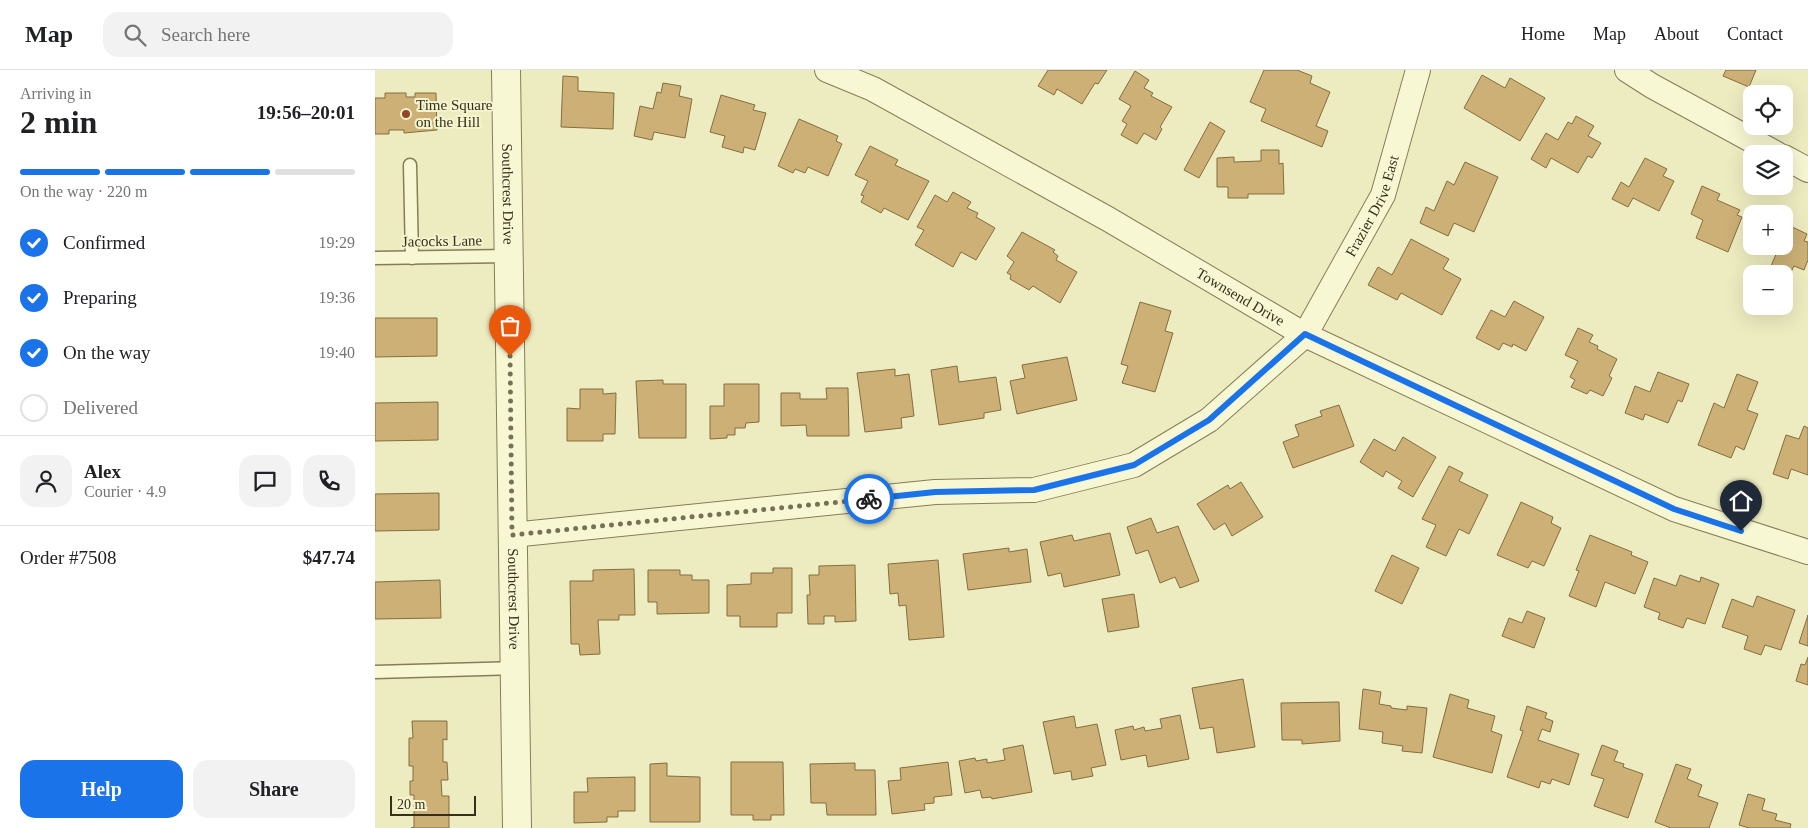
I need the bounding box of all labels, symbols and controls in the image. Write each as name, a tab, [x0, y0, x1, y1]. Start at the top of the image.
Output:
search box	[103, 12, 453, 57]
text: Map	[25, 21, 73, 47]
icon: search	[121, 21, 149, 49]
text: Search here	[161, 24, 250, 45]
text: Home	[1521, 24, 1565, 44]
text: Map	[1593, 24, 1626, 44]
text: About	[1654, 24, 1699, 44]
text: Contact	[1727, 24, 1783, 44]
text: Arriving in	[20, 85, 92, 102]
map controls	[1743, 85, 1793, 315]
button: locate	[1743, 85, 1793, 135]
place label: Time Square on the Hill	[416, 97, 493, 130]
text: 19:56–20:01	[257, 102, 355, 123]
text: 2 min	[20, 104, 97, 140]
marker: Time Square on the Hill	[400, 108, 412, 120]
street label: Southcrest Drive	[499, 143, 517, 245]
button: layers	[1743, 145, 1793, 195]
street label: Frazier Drive East	[1342, 153, 1402, 259]
text: On the way · 220 m	[20, 183, 148, 200]
button: +	[1743, 205, 1793, 255]
icon: check	[20, 229, 48, 257]
text: Confirmed	[63, 232, 145, 253]
street label: Jacocks Lane	[402, 232, 483, 250]
text: 19:29	[319, 234, 355, 251]
street label: Townsend Drive	[1194, 265, 1288, 329]
button: −	[1743, 265, 1793, 315]
icon: check	[20, 284, 48, 312]
text: Preparing	[63, 287, 137, 308]
text: 19:36	[319, 289, 355, 306]
pin	[489, 305, 531, 356]
icon: bag	[496, 312, 524, 340]
icon: check	[20, 339, 48, 367]
text: On the way	[63, 342, 151, 363]
text: 19:40	[319, 344, 355, 361]
text: Delivered	[63, 397, 138, 418]
button: person	[20, 455, 72, 507]
button: chat	[239, 455, 291, 507]
button: phone	[303, 455, 355, 507]
text: Alex	[84, 461, 121, 482]
courier	[844, 474, 894, 524]
pin	[1720, 480, 1762, 531]
text: Courier · 4.9	[84, 483, 166, 500]
icon: bike	[855, 485, 883, 513]
icon: home	[1727, 487, 1755, 515]
text: Order #7508	[20, 547, 117, 568]
text: $47.74	[303, 547, 355, 568]
street label: Southcrest Drive	[505, 548, 522, 650]
button: Help	[20, 760, 183, 818]
button: Share	[193, 760, 355, 818]
scale bar	[390, 793, 476, 816]
text: 20 m	[397, 797, 425, 812]

